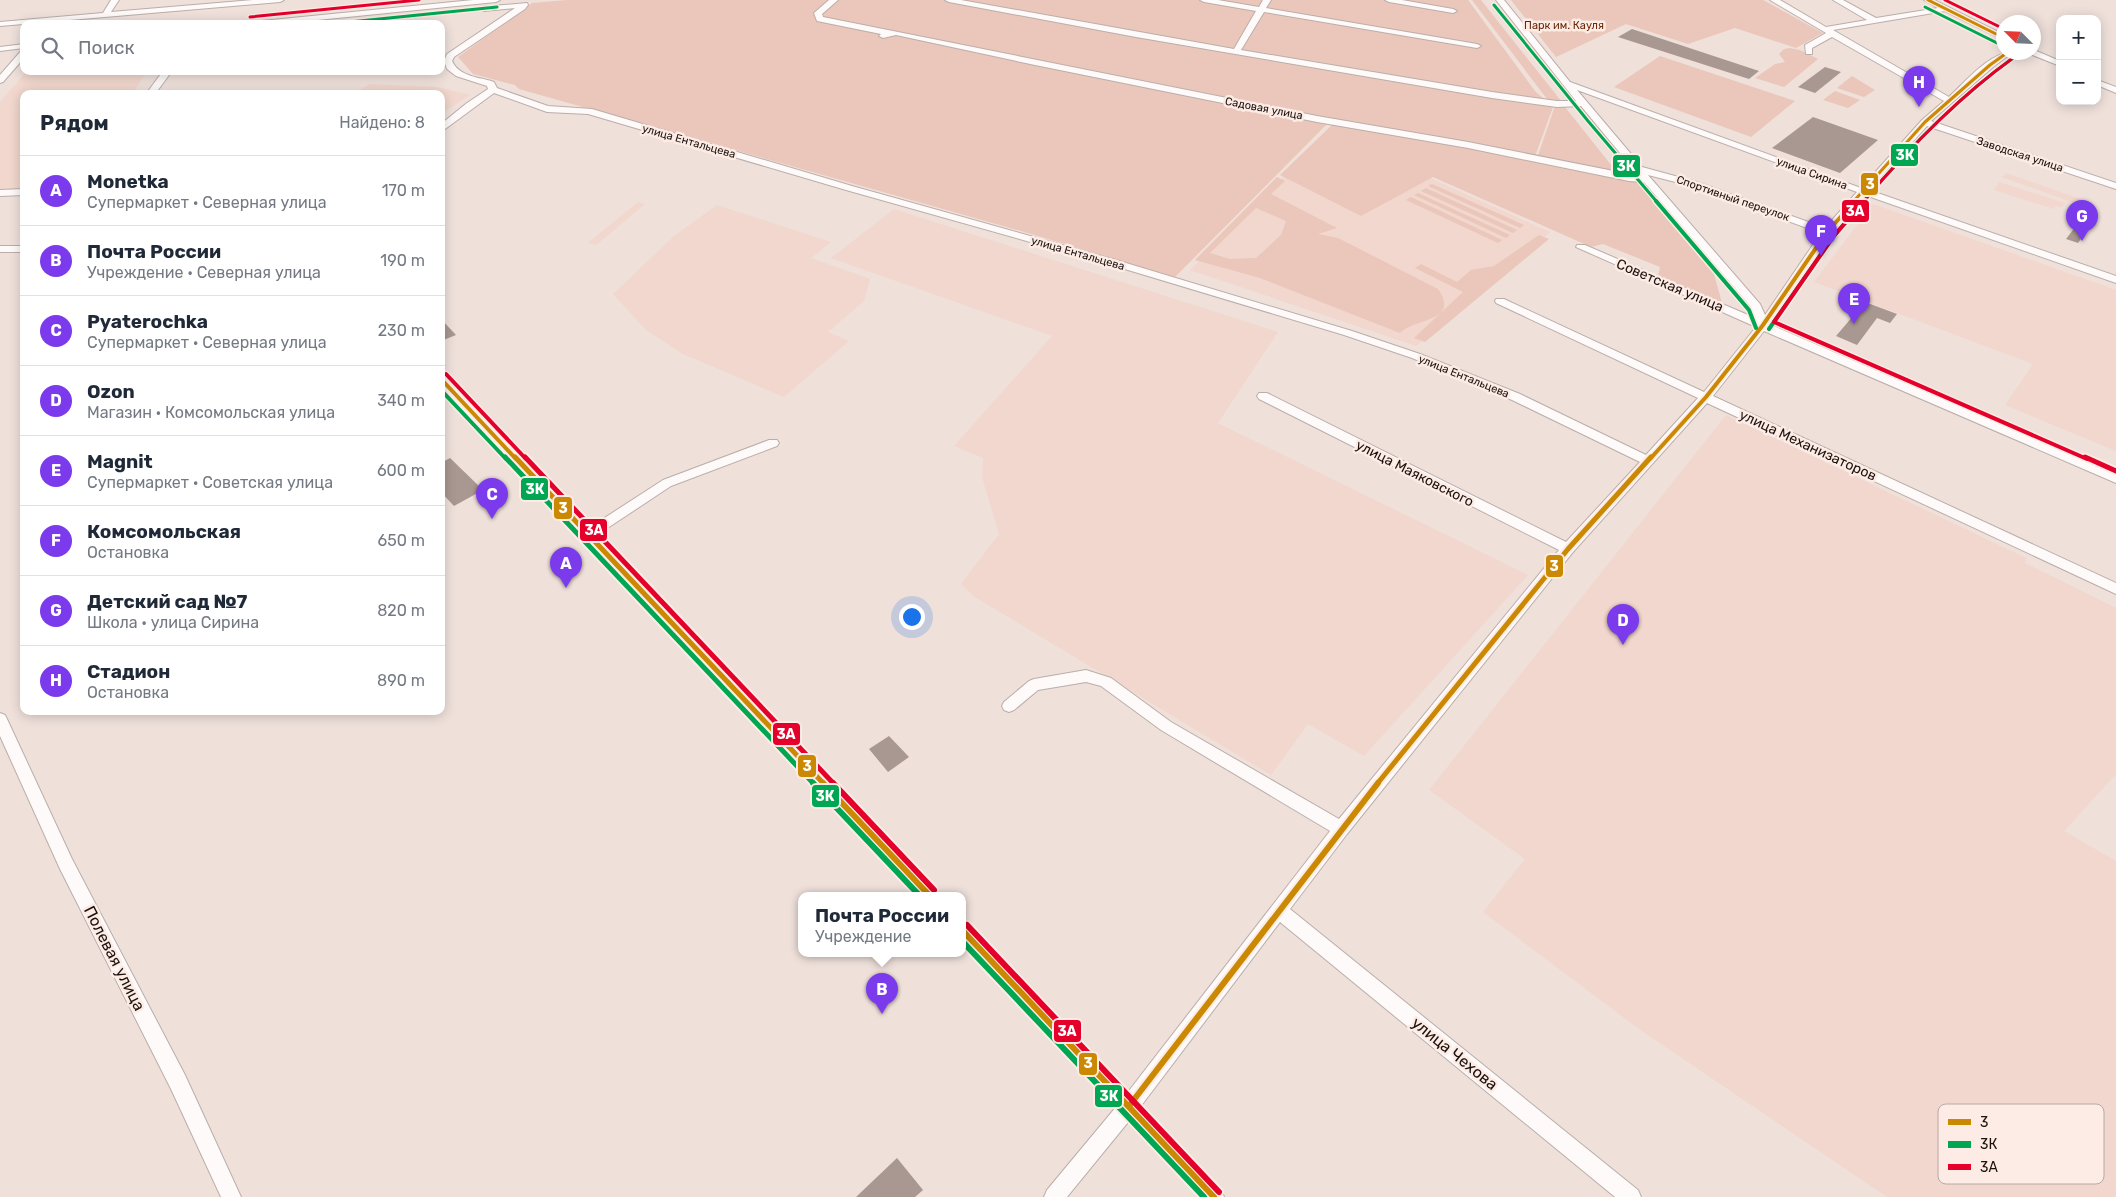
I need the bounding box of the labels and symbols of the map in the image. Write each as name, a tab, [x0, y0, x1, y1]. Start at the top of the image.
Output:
north arrow	[1996, 15, 2041, 60]
park label: Парк им. Кауля	[1524, 19, 1604, 32]
pin: H	[1903, 66, 1935, 107]
street label: Садовая улица	[1224, 95, 1304, 122]
street label: улица Ентальцева	[641, 122, 737, 161]
street label: Заводская улица	[1975, 134, 2065, 175]
line badge: 3К	[1890, 143, 1919, 167]
text: 3К	[1895, 147, 1915, 164]
line badge: 3К	[1612, 154, 1641, 178]
street label: улица Сирина	[1775, 155, 1849, 192]
text: 3К	[1616, 158, 1636, 175]
line badge: 3	[1860, 172, 1879, 196]
street label: Спортивный переулок	[1675, 173, 1791, 224]
text: 3	[1865, 176, 1875, 193]
line badge: 3А	[1841, 199, 1870, 223]
pin: G	[2066, 200, 2098, 241]
text: 3А	[1845, 203, 1865, 220]
pin: F	[1805, 215, 1837, 256]
street label: улица Ентальцева	[1030, 234, 1126, 273]
street label: Советская улица	[1614, 255, 1726, 316]
pin: E	[1838, 283, 1870, 324]
street label: улица Ентальцева	[1417, 352, 1511, 401]
street label: улица Механизаторов	[1737, 406, 1879, 485]
street label: улица Маяковского	[1353, 436, 1477, 511]
line badge: 3К	[520, 477, 549, 501]
pin: C	[476, 478, 508, 519]
text: 3К	[525, 481, 545, 498]
line badge: 3	[553, 496, 573, 520]
text: 3	[558, 500, 568, 517]
line badge: 3А	[579, 518, 608, 542]
text: 3А	[584, 522, 604, 539]
pin: A	[550, 547, 582, 588]
line badge: 3	[1545, 554, 1564, 578]
text: 3	[1549, 558, 1559, 575]
your location	[899, 604, 925, 630]
pin: D	[1607, 604, 1639, 645]
line badge: 3А	[772, 722, 801, 746]
text: 3А	[776, 726, 796, 743]
line badge: 3	[797, 754, 817, 778]
text: 3	[802, 758, 812, 775]
line badge: 3К	[811, 784, 840, 808]
text: 3К	[815, 788, 835, 805]
street label: Полевая улица	[80, 903, 149, 1014]
pin: B	[866, 973, 898, 1014]
street label: улица Чехова	[1408, 1013, 1501, 1094]
line badge: 3А	[1053, 1019, 1082, 1043]
text: 3А	[1057, 1023, 1077, 1040]
line badge: 3	[1078, 1052, 1098, 1076]
text: 3	[1083, 1055, 1093, 1072]
line badge: 3К	[1094, 1084, 1123, 1108]
text: 3К	[1099, 1088, 1119, 1105]
legend	[1938, 1104, 2104, 1184]
text: 3	[1980, 1114, 1988, 1131]
text: 3К	[1980, 1136, 1997, 1153]
text: 3А	[1980, 1159, 1998, 1176]

